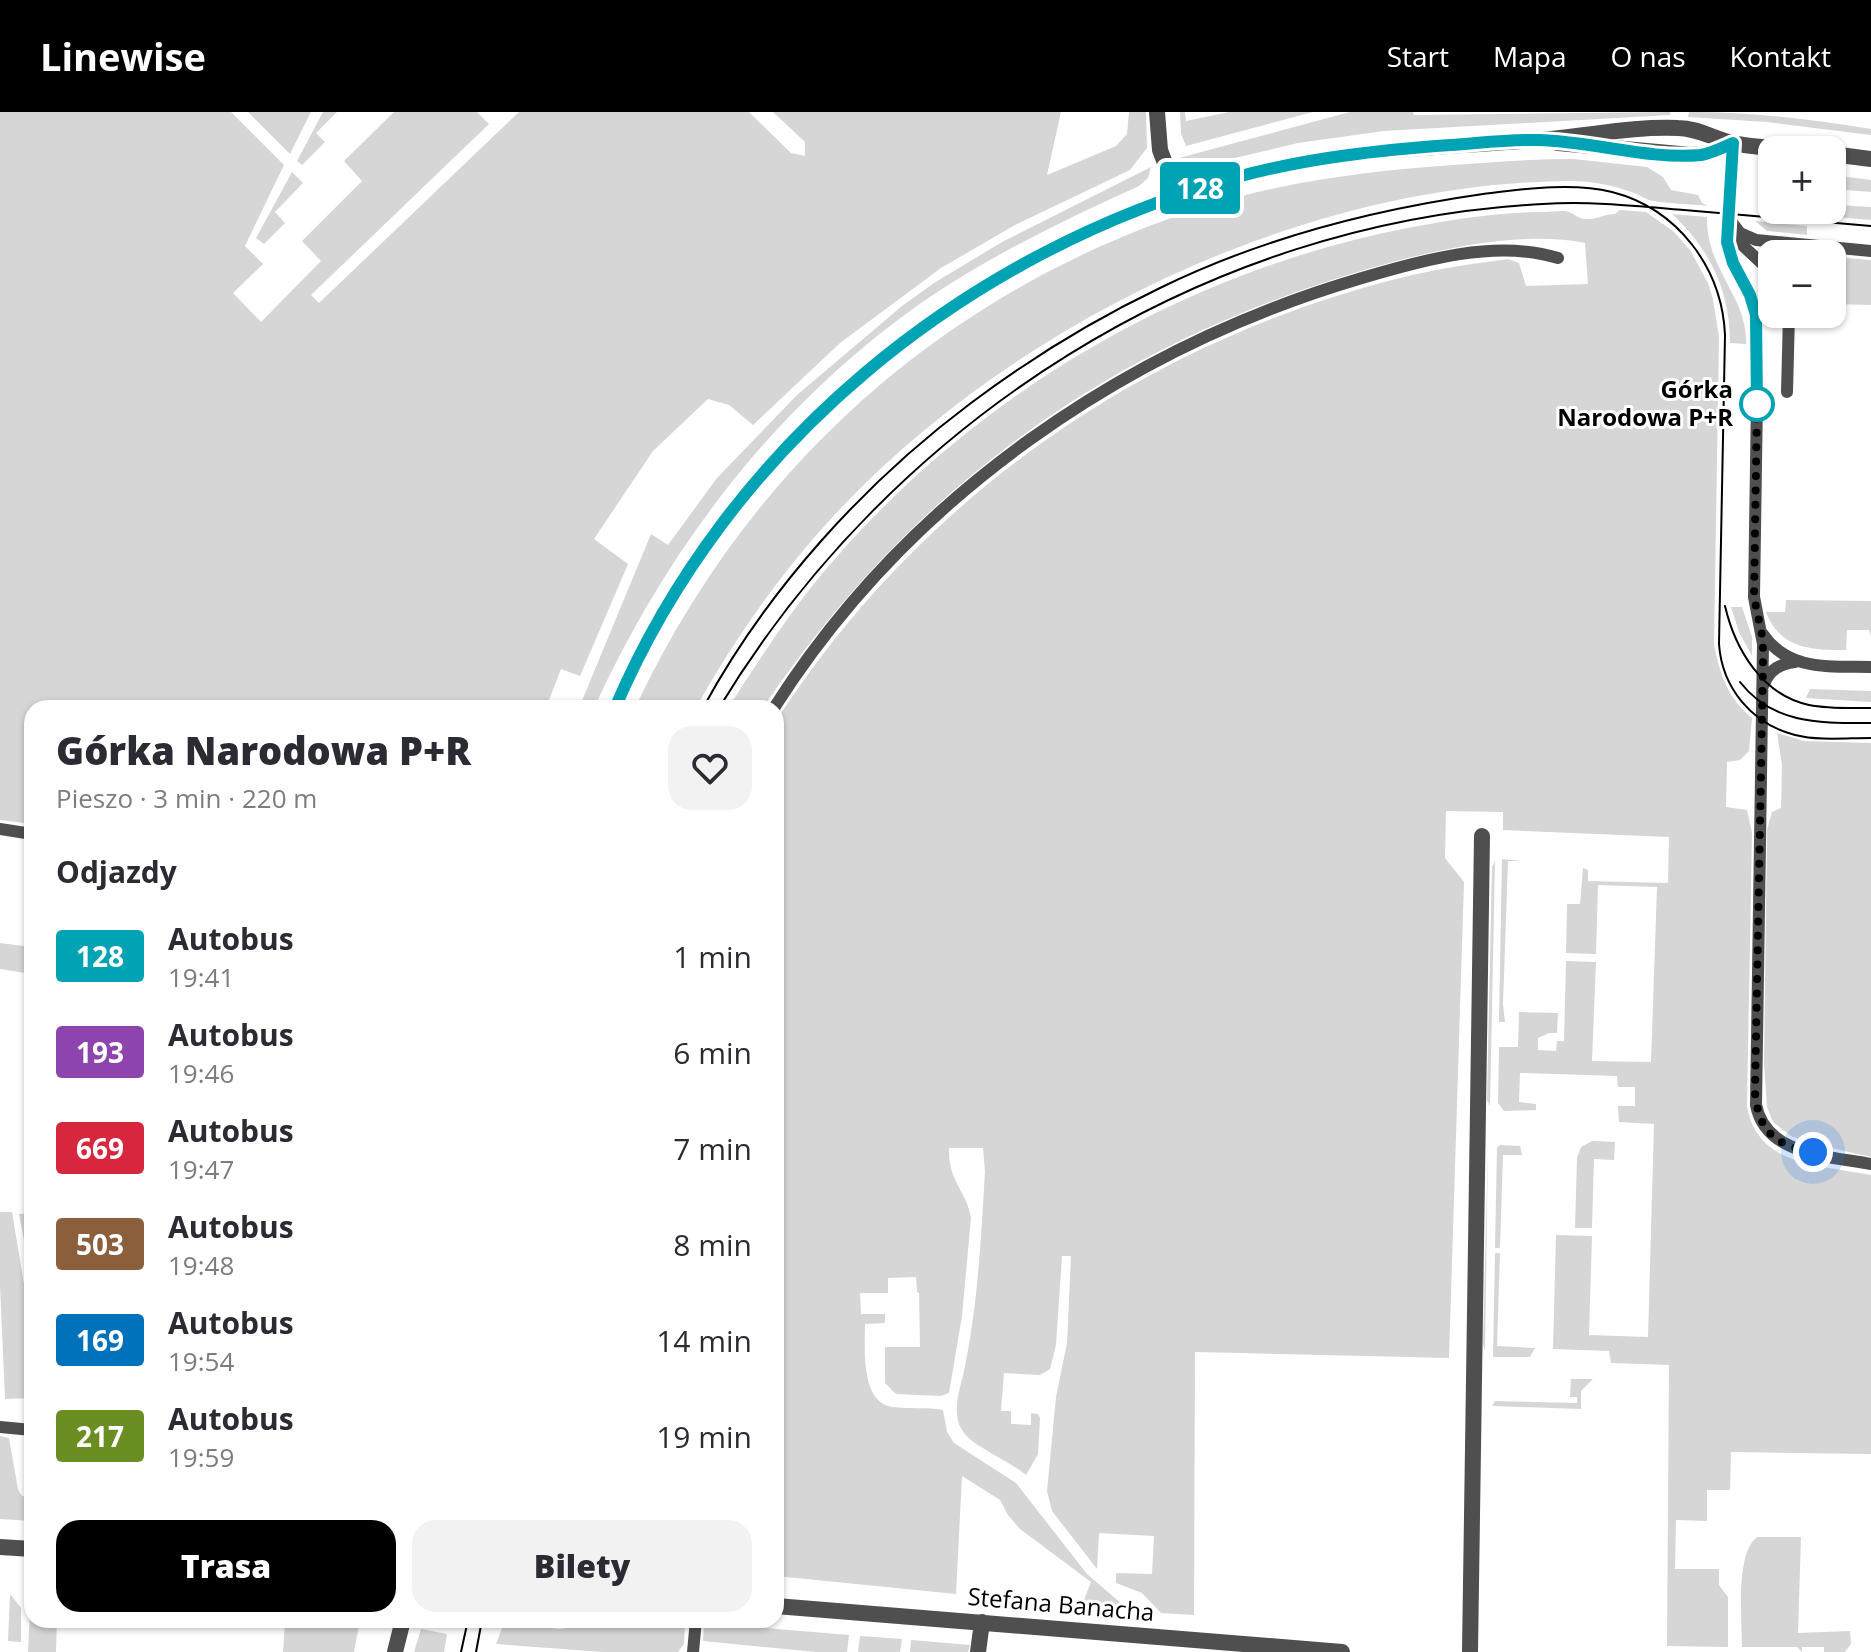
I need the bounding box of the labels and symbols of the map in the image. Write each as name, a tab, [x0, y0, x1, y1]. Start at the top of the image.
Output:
line badge: 128	[1154, 162, 1246, 214]
place label: Górka Narodowa P+R	[1557, 372, 1733, 433]
marker: Górka Narodowa P+R	[1740, 387, 1774, 421]
your location	[1793, 1132, 1833, 1172]
street label: Stefana Banacha	[966, 1579, 1156, 1628]

